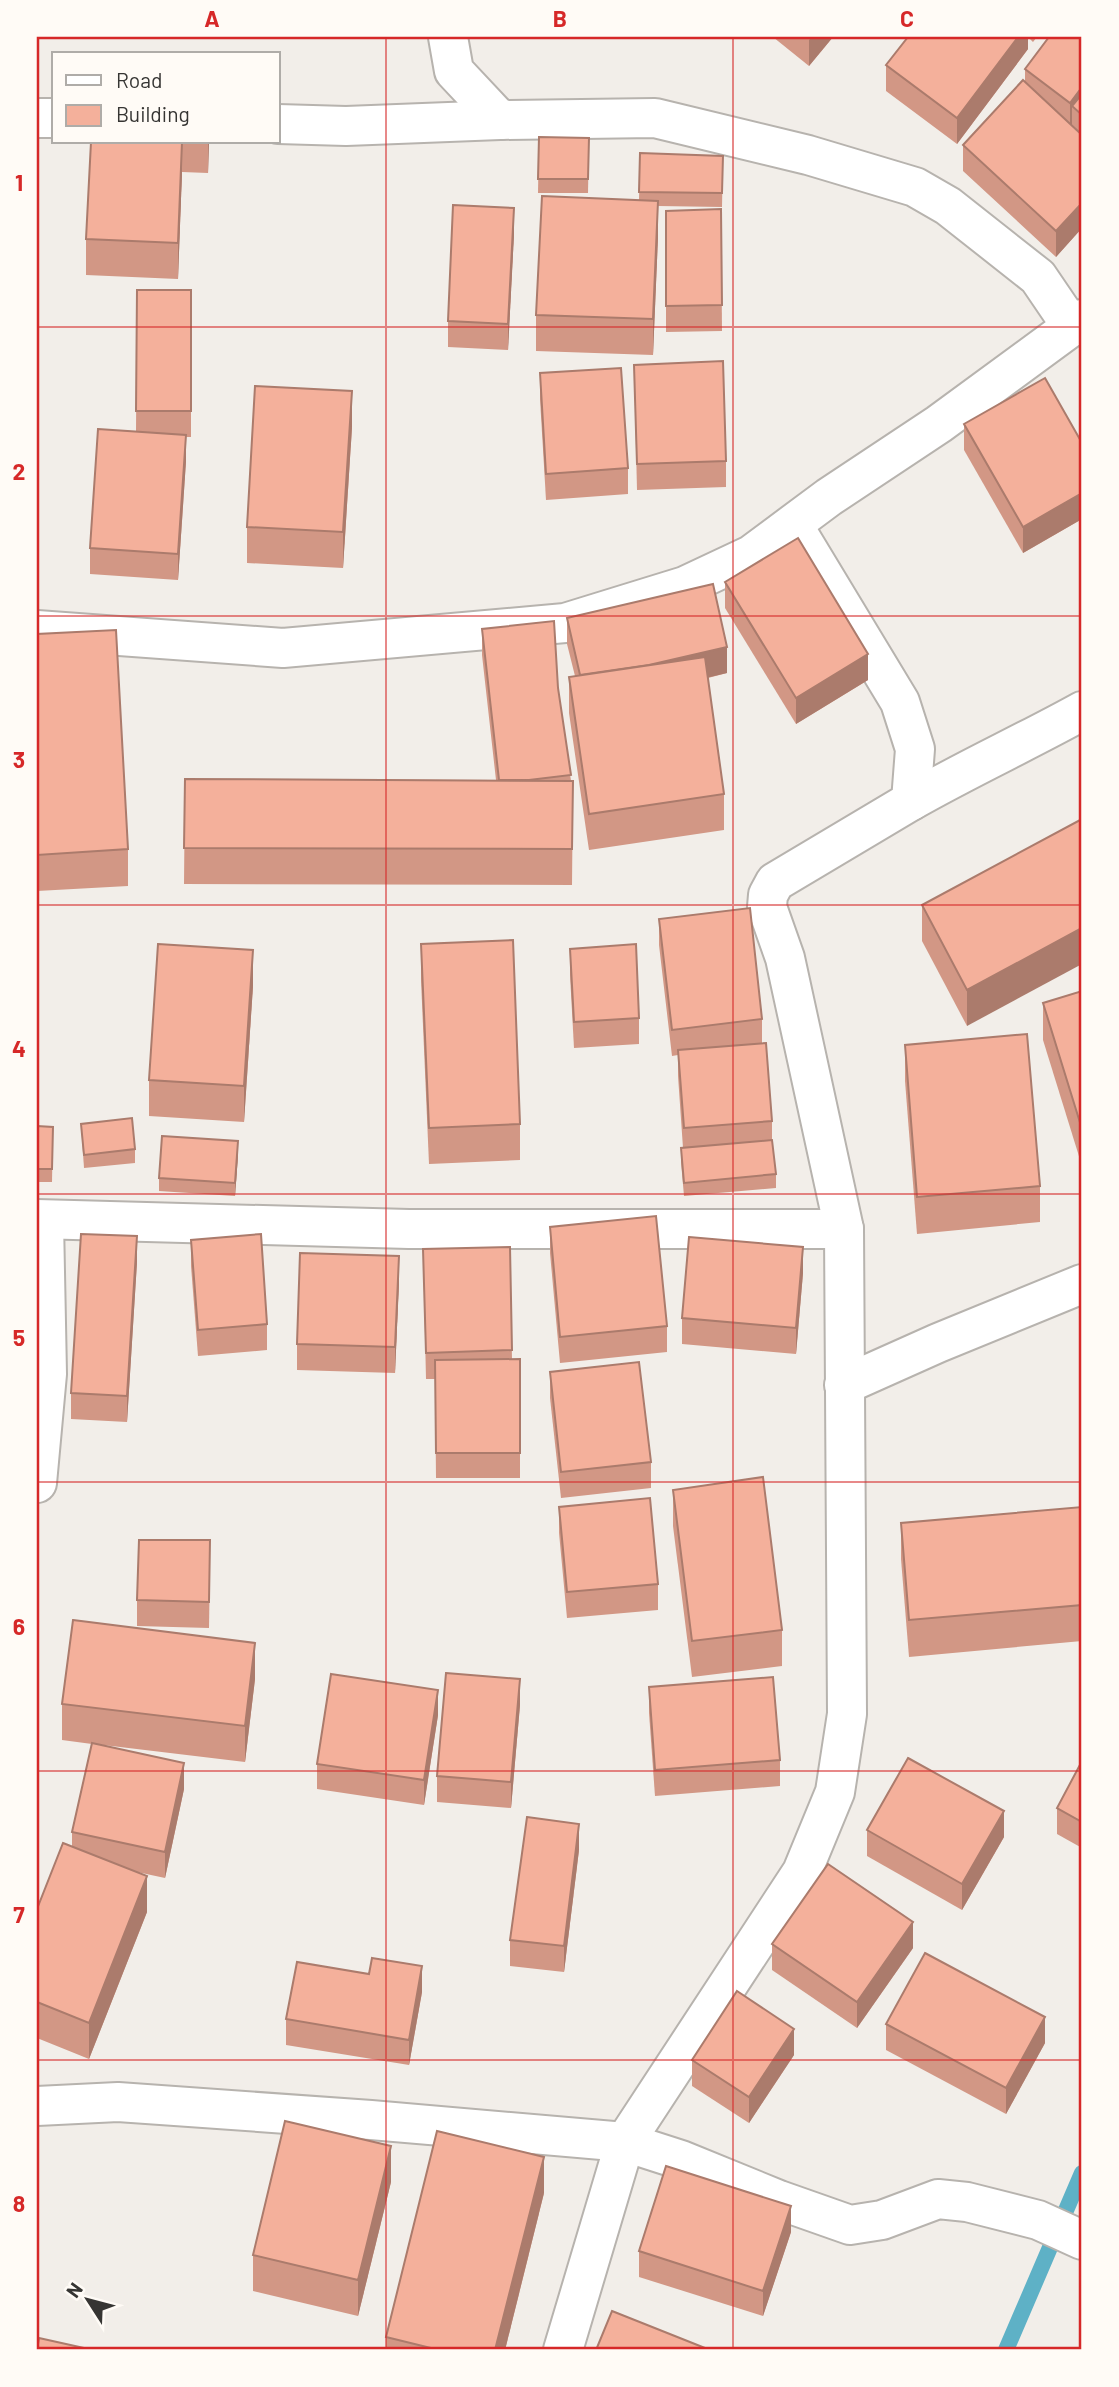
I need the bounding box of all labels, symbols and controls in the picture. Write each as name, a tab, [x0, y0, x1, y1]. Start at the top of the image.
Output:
text: A	[204, 4, 220, 32]
text: B	[553, 4, 567, 32]
text: C	[900, 4, 914, 32]
legend	[52, 52, 280, 144]
text: Road	[116, 67, 162, 92]
text: Building	[116, 101, 190, 126]
text: 1	[15, 168, 23, 196]
text: 2	[13, 457, 25, 485]
text: 3	[13, 745, 25, 773]
text: 4	[12, 1034, 26, 1062]
text: 5	[13, 1323, 25, 1351]
text: 6	[13, 1612, 25, 1640]
text: 7	[13, 1900, 25, 1928]
text: 8	[13, 2189, 25, 2217]
north arrow	[52, 2264, 122, 2334]
text: N	[61, 2278, 87, 2302]

